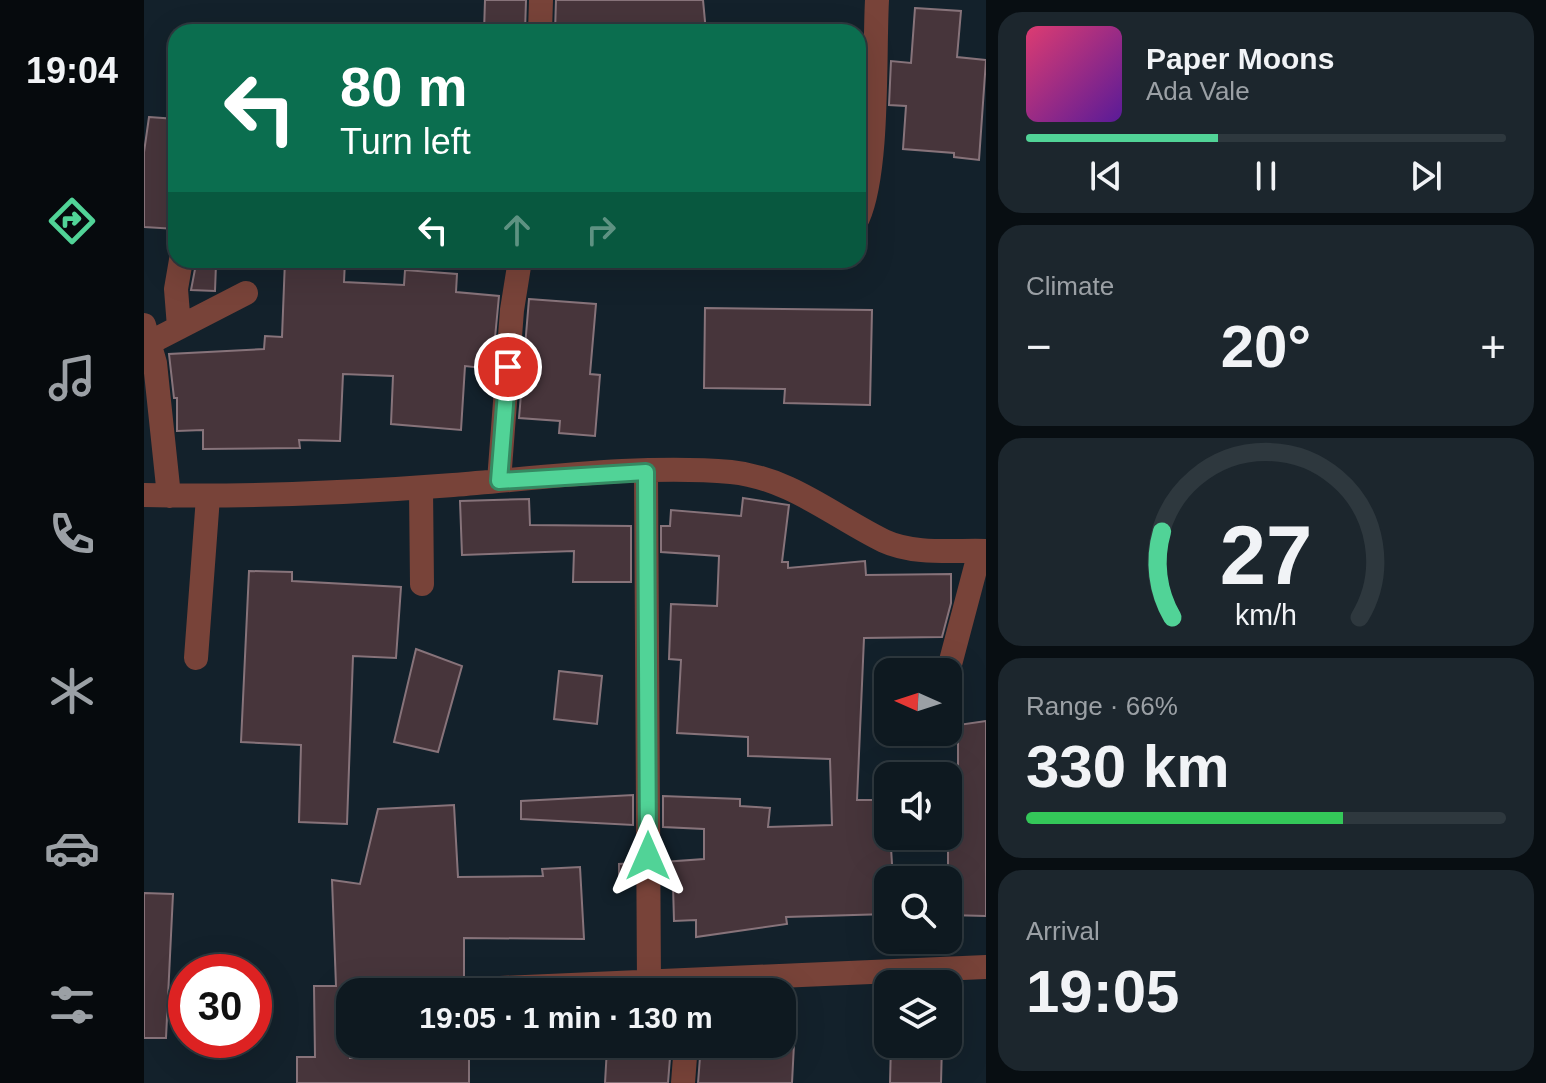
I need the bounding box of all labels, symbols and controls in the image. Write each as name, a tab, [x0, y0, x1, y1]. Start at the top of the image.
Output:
text: Paper Moons	[1146, 42, 1334, 75]
text: 19:04	[26, 50, 118, 91]
text: 80 m	[340, 55, 468, 118]
icon: left	[208, 56, 312, 160]
text: Ada Vale	[1146, 76, 1250, 106]
text: Turn left	[340, 121, 471, 162]
icon: previous	[1084, 154, 1128, 198]
icon: pause	[1244, 154, 1288, 198]
icon: next	[1404, 154, 1448, 198]
icon: directions	[44, 193, 100, 249]
icon: left	[411, 208, 455, 252]
icon: ahead	[495, 208, 539, 252]
icon: right	[579, 208, 623, 252]
text: Climate	[1026, 271, 1114, 301]
text: 20°	[1221, 313, 1311, 380]
text: −	[1026, 322, 1052, 371]
text: +	[1480, 322, 1506, 371]
pin	[474, 333, 542, 401]
icon: arrive	[486, 345, 530, 389]
icon: music	[44, 350, 100, 406]
icon: phone	[44, 506, 100, 562]
text: 27	[1220, 508, 1312, 601]
text: km/h	[1235, 599, 1297, 631]
north arrow	[874, 658, 962, 746]
map controls	[874, 658, 962, 1058]
icon: climate	[44, 663, 100, 719]
text: Range · 66%	[1026, 691, 1178, 721]
text: 330 km	[1026, 733, 1230, 800]
button: sound	[874, 762, 962, 850]
position arrow	[606, 814, 690, 898]
icon: car	[44, 820, 100, 876]
button: search	[874, 866, 962, 954]
text: Arrival	[1026, 916, 1100, 946]
speed limit sign: 30	[168, 954, 272, 1058]
text: 19:05	[1026, 958, 1179, 1025]
button: layers	[874, 970, 962, 1058]
icon: filters	[44, 977, 100, 1033]
text: 19:05 · 1 min · 130 m	[419, 1001, 713, 1034]

